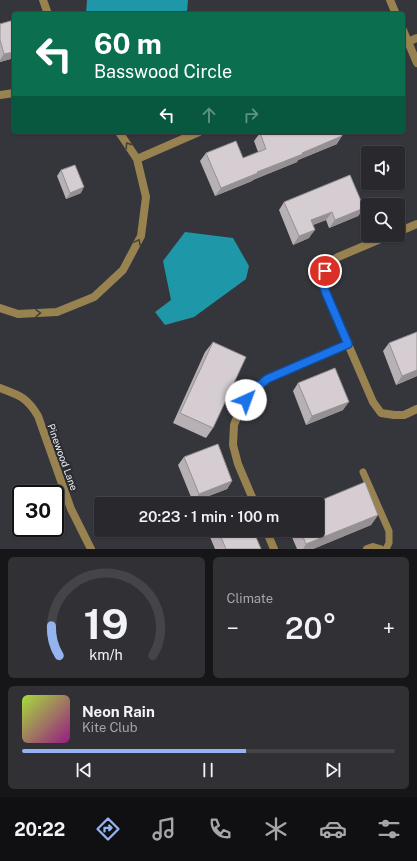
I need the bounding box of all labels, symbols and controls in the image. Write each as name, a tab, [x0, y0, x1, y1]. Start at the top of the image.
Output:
text: 60 m	[94, 27, 162, 60]
icon: left	[28, 28, 80, 80]
text: Basswood Circle	[94, 61, 232, 82]
icon: left	[156, 104, 178, 126]
icon: ahead	[198, 104, 220, 126]
icon: right	[240, 104, 262, 126]
one-way arrow	[126, 143, 133, 150]
map controls	[361, 146, 405, 242]
button: sound	[361, 146, 405, 190]
button: search	[361, 198, 405, 242]
one-way arrow	[133, 239, 140, 246]
pin	[308, 254, 342, 288]
icon: arrive	[314, 260, 336, 282]
one-way arrow	[35, 309, 41, 317]
position arrow	[225, 379, 267, 421]
street label: Pinewood Lane	[45, 422, 81, 492]
speed limit sign: 30	[12, 485, 64, 537]
text: 20:23 · 1 min · 100 m	[139, 508, 279, 525]
text: Climate	[227, 591, 273, 606]
text: 19	[84, 598, 129, 647]
text: 20°	[285, 610, 336, 646]
text: −	[227, 615, 239, 641]
text: +	[383, 615, 395, 641]
text: km/h	[89, 645, 123, 662]
text: Neon Rain	[82, 703, 155, 720]
text: Kite Club	[82, 720, 137, 735]
icon: previous	[73, 759, 95, 781]
icon: pause	[197, 759, 219, 781]
icon: next	[322, 759, 344, 781]
icon: directions	[94, 815, 122, 843]
icon: music	[150, 815, 178, 843]
icon: phone	[206, 815, 234, 843]
icon: climate	[262, 815, 290, 843]
icon: car	[319, 815, 347, 843]
icon: filters	[375, 815, 403, 843]
text: 20:22	[14, 819, 65, 840]

